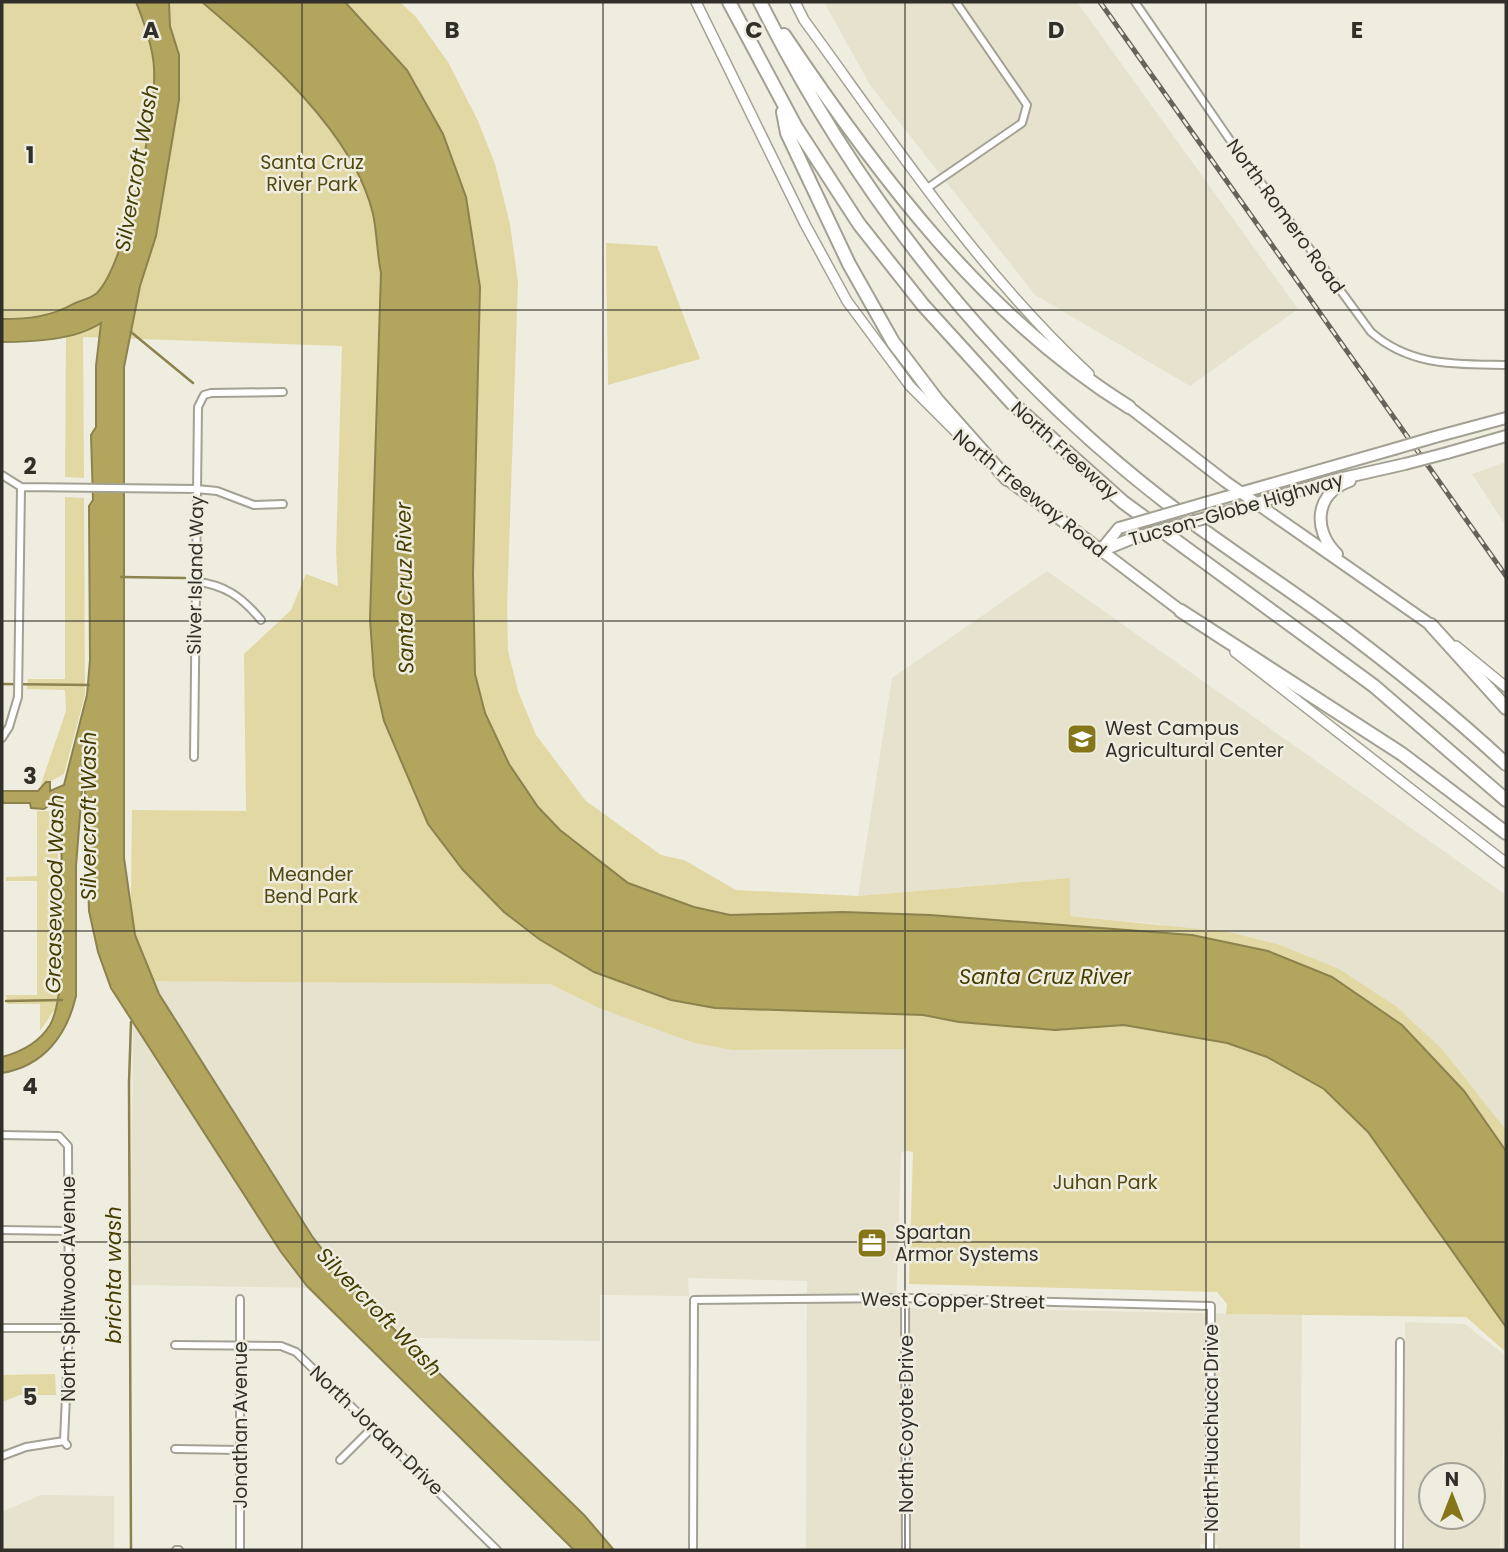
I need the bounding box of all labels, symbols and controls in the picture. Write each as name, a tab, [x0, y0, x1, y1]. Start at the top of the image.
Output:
text: A	[143, 14, 160, 46]
text: B	[444, 14, 460, 46]
text: C	[745, 14, 763, 46]
text: D	[1048, 14, 1064, 46]
text: E	[1351, 14, 1363, 46]
water label: Silvercroft Wash	[108, 82, 165, 254]
street label: North Romero Road	[1220, 133, 1351, 299]
text: 1	[26, 139, 34, 171]
park label: Santa Cruz River Park	[260, 149, 364, 198]
street label: North Freeway	[1005, 395, 1124, 506]
street label: North Freeway Road	[947, 423, 1112, 564]
text: 2	[23, 450, 37, 482]
street label: Tucson-Globe Highway	[1126, 466, 1347, 553]
street label: Silver Island Way	[181, 495, 210, 655]
water label: Santa Cruz River	[388, 501, 420, 674]
place label: West Campus Agricultural Center	[1105, 715, 1284, 764]
school or university icon: West Campus Agricultural Center	[1065, 722, 1099, 756]
water label: Silvercroft Wash	[74, 731, 103, 901]
text: 3	[23, 760, 37, 792]
water label: Greasewood Wash	[38, 794, 71, 994]
park label: Meander Bend Park	[264, 861, 358, 910]
water label: Santa Cruz River	[959, 962, 1132, 991]
text: 4	[22, 1070, 38, 1102]
park label: Juhan Park	[1052, 1169, 1158, 1196]
street label: North Splitwood Avenue	[55, 1176, 82, 1402]
water label: brichta wash	[99, 1206, 128, 1344]
place label: Spartan Armor Systems	[895, 1219, 1039, 1268]
office icon: Spartan Armor Systems	[855, 1226, 889, 1260]
water label: Silvercroft Wash	[310, 1241, 449, 1383]
street label: West Copper Street	[861, 1285, 1045, 1316]
street label: North Huachuca Drive	[1198, 1324, 1225, 1532]
street label: North Coyote Drive	[893, 1335, 920, 1513]
street label: Jonathan Avenue	[227, 1341, 254, 1509]
street label: North Jordan Drive	[304, 1359, 450, 1501]
text: 5	[23, 1381, 37, 1413]
north arrow	[1417, 1461, 1487, 1531]
text: N	[1445, 1466, 1459, 1493]

